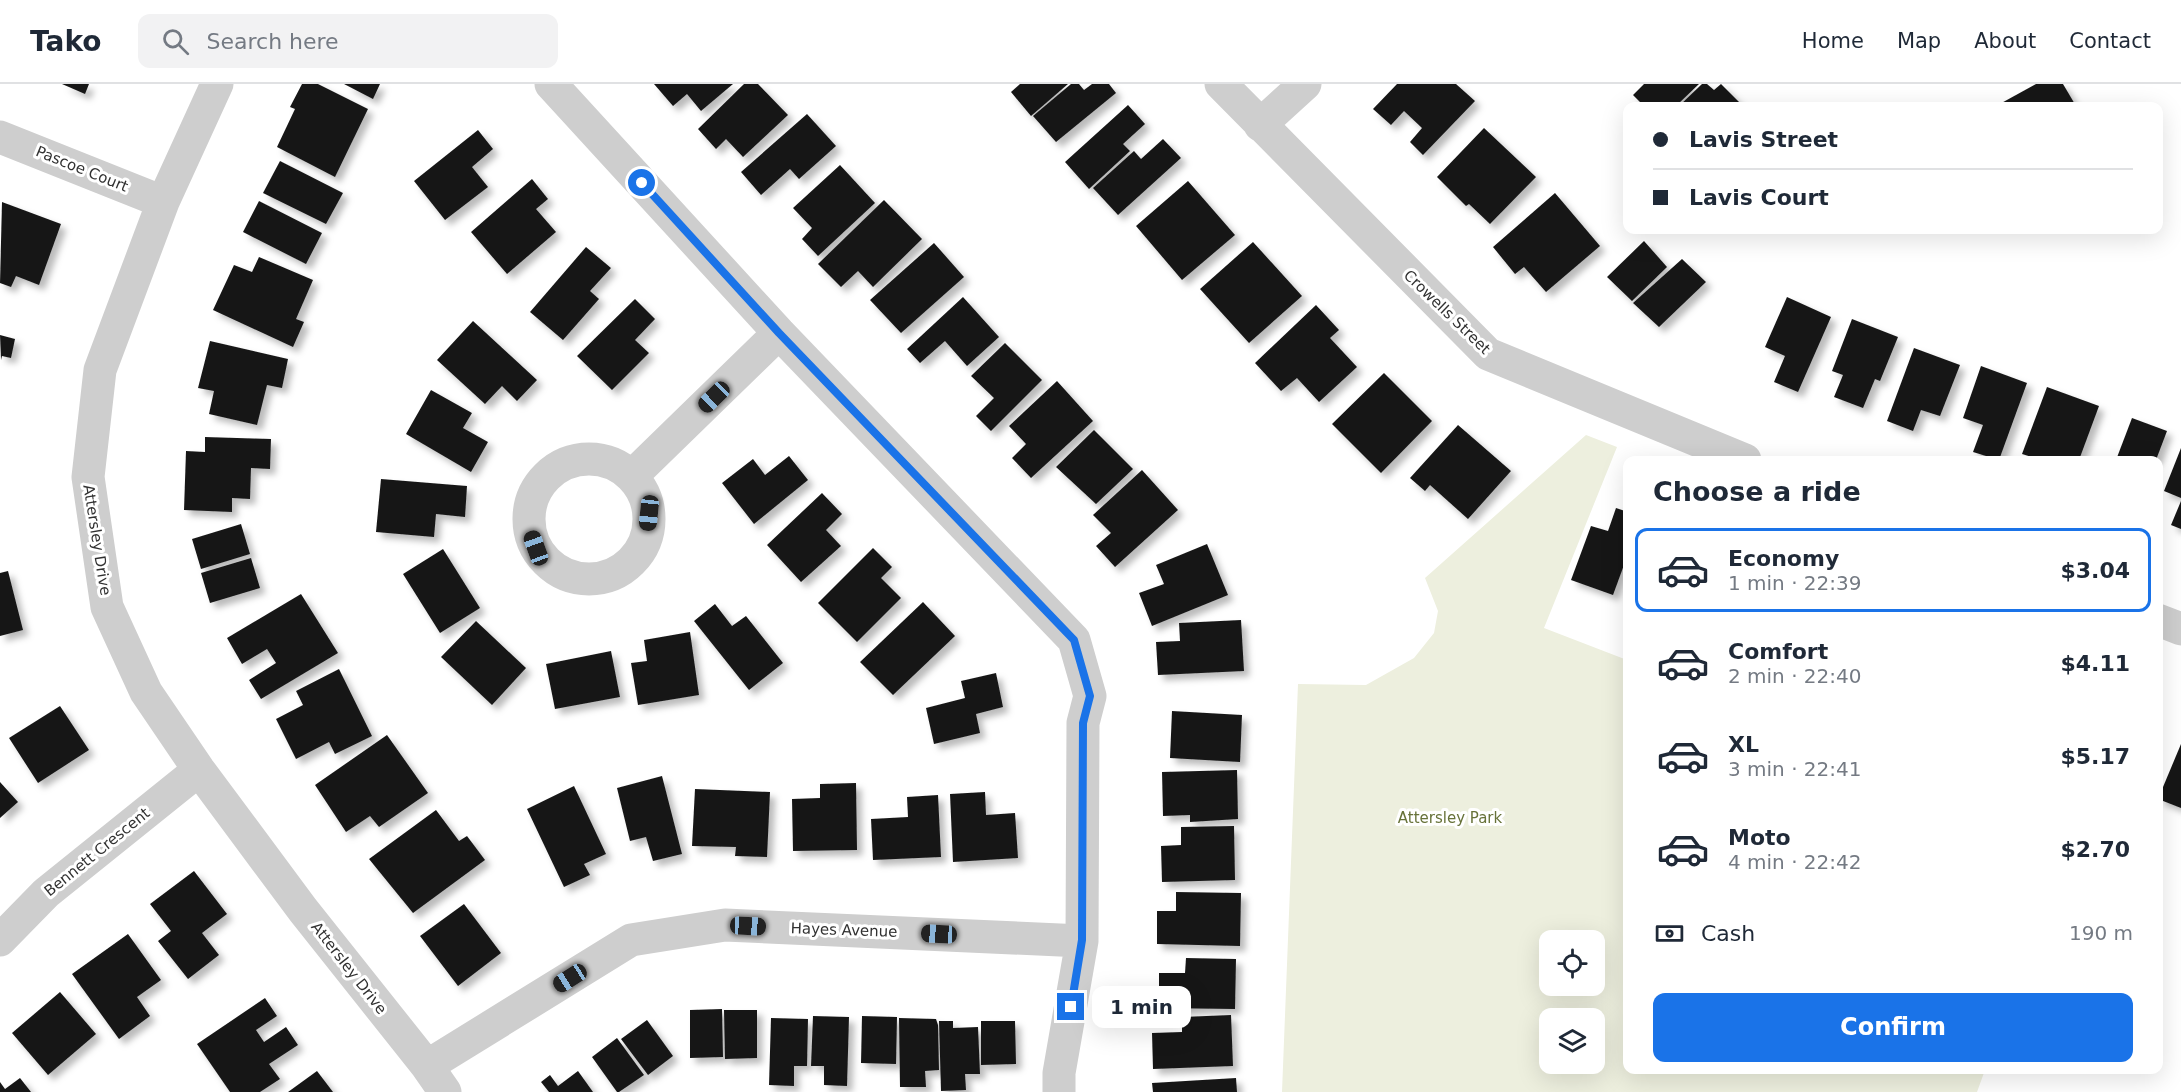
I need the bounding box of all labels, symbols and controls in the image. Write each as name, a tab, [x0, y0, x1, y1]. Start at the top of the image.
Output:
search box	[138, 14, 558, 68]
text: Tako	[30, 25, 102, 58]
icon: search	[159, 25, 192, 58]
text: Search here	[207, 29, 339, 54]
text: Home	[1802, 29, 1864, 53]
text: Map	[1897, 29, 1941, 53]
text: About	[1974, 29, 2036, 53]
text: Contact	[2069, 29, 2151, 53]
text: Lavis Street	[1689, 127, 1838, 152]
street label: Pascoe Court	[33, 142, 131, 196]
route start	[628, 169, 655, 196]
text: Lavis Court	[1689, 185, 1829, 210]
street label: Crowells Street	[1400, 266, 1494, 358]
car	[695, 378, 733, 416]
text: Choose a ride	[1653, 476, 1861, 507]
street label: Attersley Drive	[79, 483, 115, 597]
car	[638, 494, 660, 532]
car	[521, 528, 551, 568]
icon: car	[1656, 543, 1710, 597]
text: Economy	[1728, 546, 1839, 571]
text: $3.04	[2060, 558, 2130, 583]
text: 1 min · 22:39	[1728, 571, 1862, 595]
icon: car	[1656, 636, 1710, 690]
text: Comfort	[1728, 639, 1828, 664]
text: $4.11	[2060, 651, 2130, 676]
text: 2 min · 22:40	[1728, 664, 1862, 688]
icon: car	[1656, 729, 1710, 783]
text: XL	[1728, 732, 1759, 757]
text: $5.17	[2060, 744, 2130, 769]
text: 3 min · 22:41	[1728, 757, 1862, 781]
street label: Bennett Crescent	[41, 804, 153, 900]
park label: Attersley Park	[1398, 809, 1503, 827]
icon: car	[1656, 822, 1710, 876]
text: Moto	[1728, 825, 1791, 850]
text: $2.70	[2060, 837, 2130, 862]
text: 4 min · 22:42	[1728, 850, 1862, 874]
car	[730, 916, 766, 936]
icon: cash	[1653, 917, 1686, 950]
street label: Attersley Drive	[307, 918, 391, 1018]
street label: Hayes Avenue	[790, 919, 898, 941]
text: Cash	[1701, 921, 1755, 946]
text: 190 m	[2069, 921, 2133, 945]
car	[921, 924, 957, 944]
map controls	[1539, 930, 1605, 1074]
button: locate	[1539, 930, 1605, 996]
car	[550, 961, 590, 995]
callout: 1 min	[1092, 986, 1191, 1028]
route end	[1057, 993, 1084, 1020]
button: Confirm	[1653, 993, 2133, 1062]
text: 1 min	[1110, 995, 1173, 1019]
button: layers	[1539, 1008, 1605, 1074]

